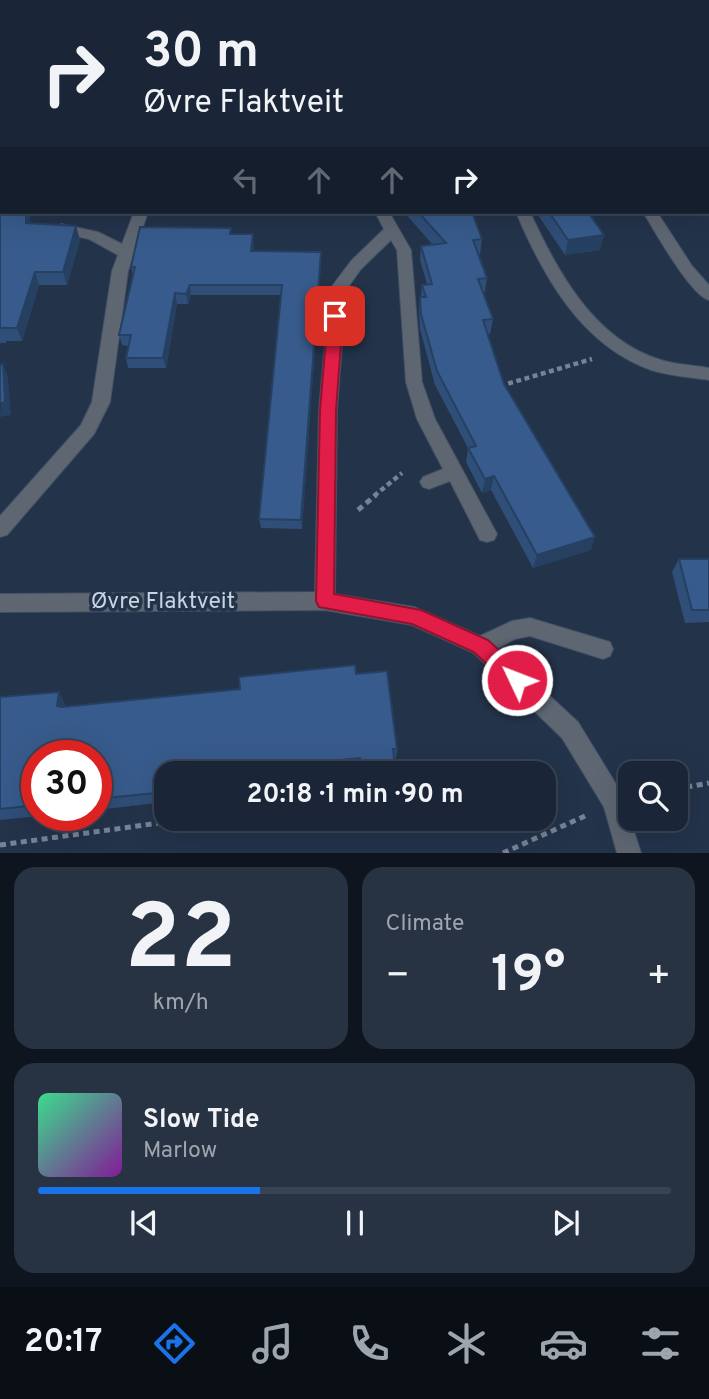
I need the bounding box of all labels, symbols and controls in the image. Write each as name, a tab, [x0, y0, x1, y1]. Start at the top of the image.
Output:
text: 30 m	[143, 23, 259, 85]
icon: right	[28, 28, 119, 119]
text: Øvre Flaktveit	[143, 84, 344, 124]
icon: left	[227, 161, 265, 199]
icon: ahead	[300, 161, 338, 199]
icon: ahead	[373, 161, 411, 199]
icon: right	[446, 161, 484, 199]
pin	[305, 286, 365, 346]
icon: arrive	[316, 297, 354, 335]
street label: Øvre Flaktveit	[91, 588, 235, 617]
position arrow	[480, 643, 554, 717]
speed limit sign: 30	[21, 740, 112, 831]
map controls	[618, 761, 688, 831]
button: search	[618, 761, 688, 831]
text: 20:18 · 1 min · 90 m	[247, 779, 463, 812]
text: 22	[125, 886, 236, 1001]
text: Climate	[386, 910, 464, 939]
text: 19°	[491, 944, 565, 1010]
text: −	[386, 953, 410, 1002]
text: +	[646, 953, 671, 1002]
text: km/h	[153, 989, 209, 1018]
text: Slow Tide	[143, 1104, 260, 1137]
text: Marlow	[143, 1137, 217, 1166]
icon: previous	[125, 1204, 163, 1242]
icon: pause	[336, 1204, 374, 1242]
icon: next	[547, 1204, 585, 1242]
icon: directions	[150, 1319, 199, 1368]
icon: music	[248, 1319, 297, 1368]
icon: phone	[345, 1319, 394, 1368]
icon: climate	[442, 1319, 491, 1368]
icon: car	[539, 1319, 588, 1368]
icon: filters	[636, 1319, 685, 1368]
text: 20:17	[24, 1323, 102, 1363]

